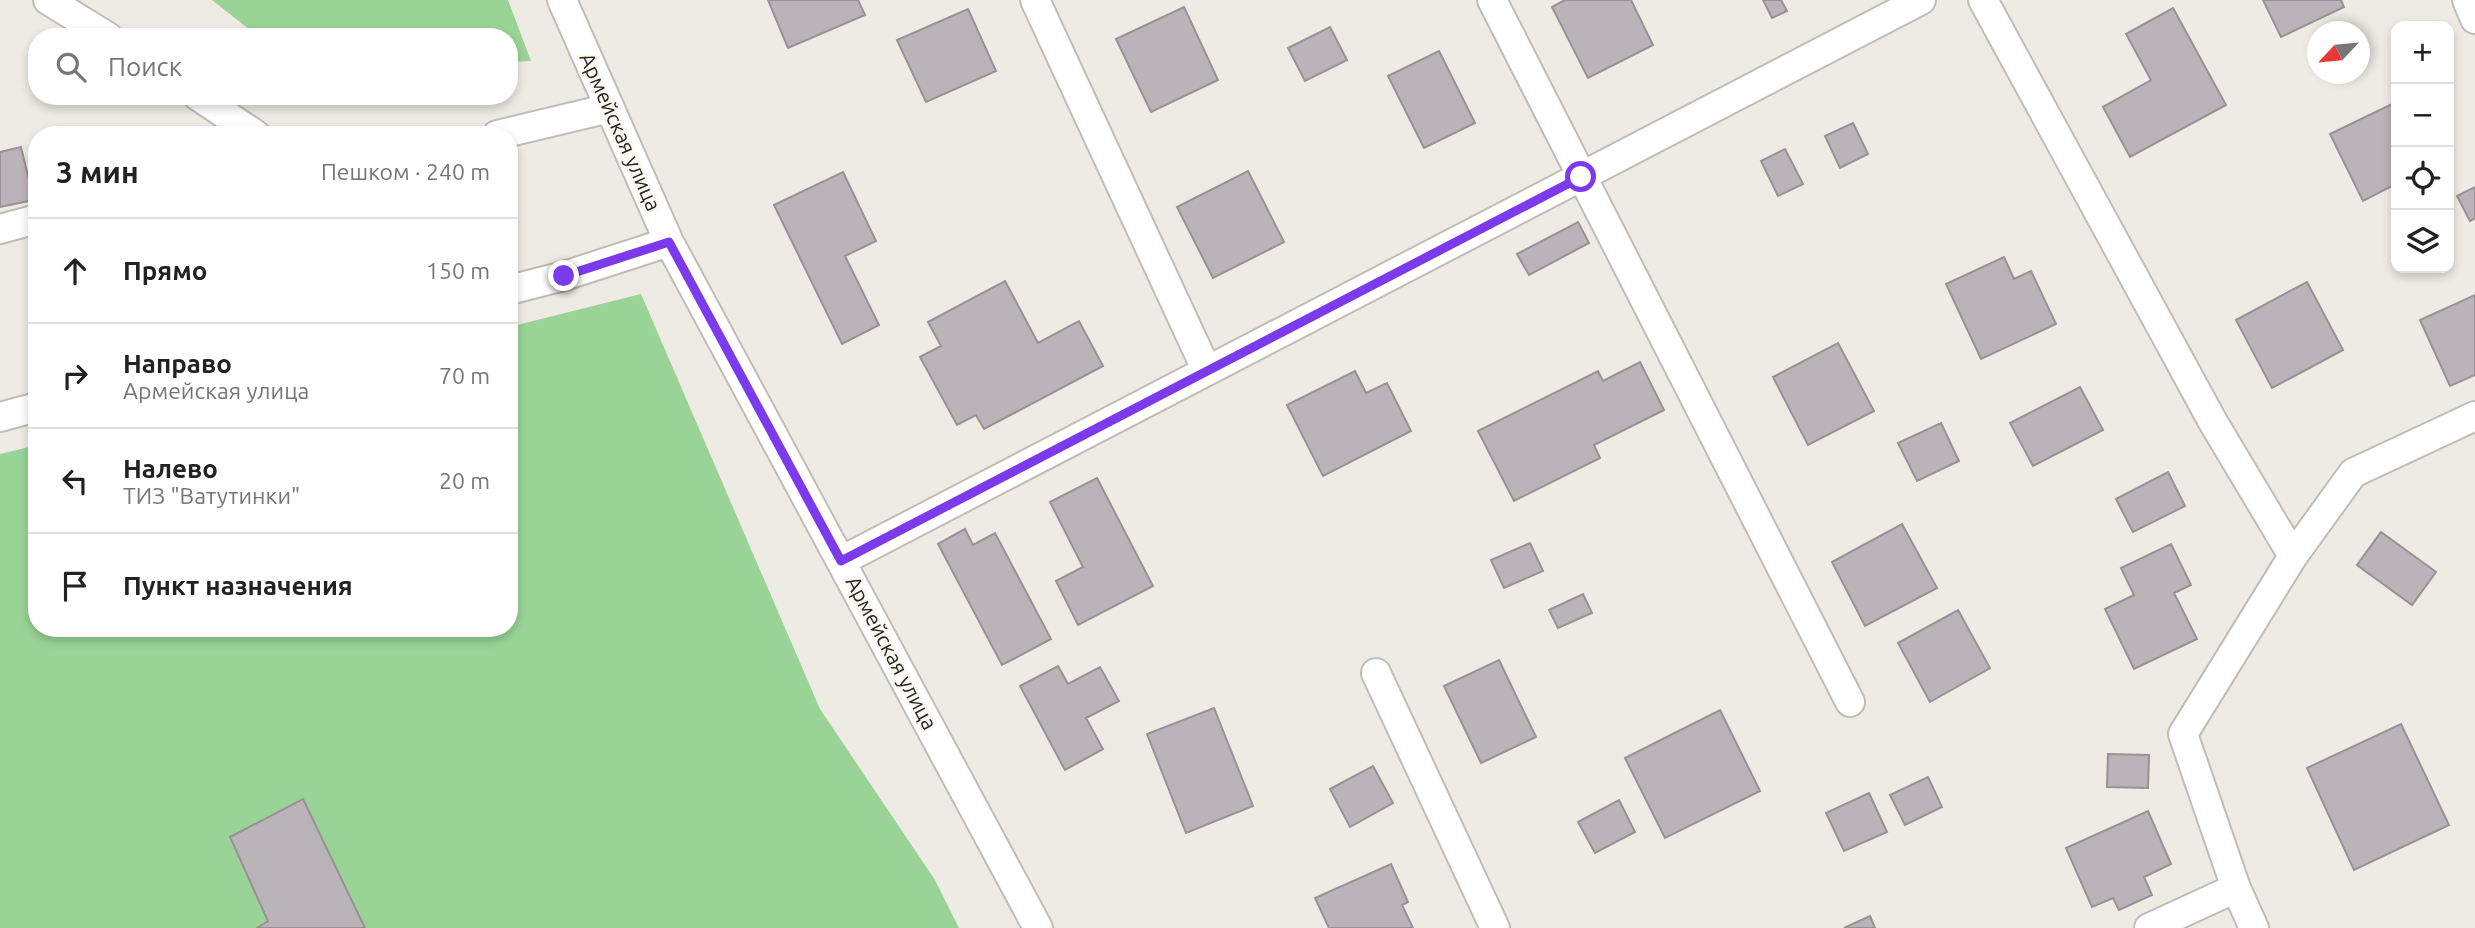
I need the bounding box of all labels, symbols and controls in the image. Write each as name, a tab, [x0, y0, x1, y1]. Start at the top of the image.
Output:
north arrow	[2307, 21, 2370, 84]
map controls	[2391, 21, 2454, 273]
button: +	[2391, 21, 2454, 84]
search box	[28, 28, 518, 105]
icon: search	[52, 48, 90, 86]
street label: Армейская улица	[575, 49, 666, 214]
text: Поиск	[108, 52, 182, 81]
button: −	[2391, 84, 2454, 147]
button: locate	[2391, 147, 2454, 210]
text: 3 мин	[56, 155, 139, 189]
text: Пешком · 240 m	[321, 159, 490, 184]
route start	[1565, 161, 1596, 192]
button: layers	[2391, 210, 2454, 273]
icon: ahead	[56, 252, 94, 290]
text: Прямо	[123, 256, 207, 285]
text: 150 m	[426, 258, 490, 283]
route end	[548, 260, 579, 291]
text: Направо	[123, 349, 232, 378]
icon: right	[56, 357, 94, 395]
text: 70 m	[439, 363, 490, 388]
text: Армейская улица	[123, 378, 309, 403]
text: Налево	[123, 454, 218, 483]
icon: left	[56, 462, 94, 500]
text: 20 m	[439, 468, 490, 493]
text: ТИЗ "Ватутинки"	[123, 483, 300, 508]
icon: arrive	[56, 567, 94, 605]
text: Пункт назначения	[123, 571, 353, 600]
street label: Армейская улица	[841, 572, 942, 733]

